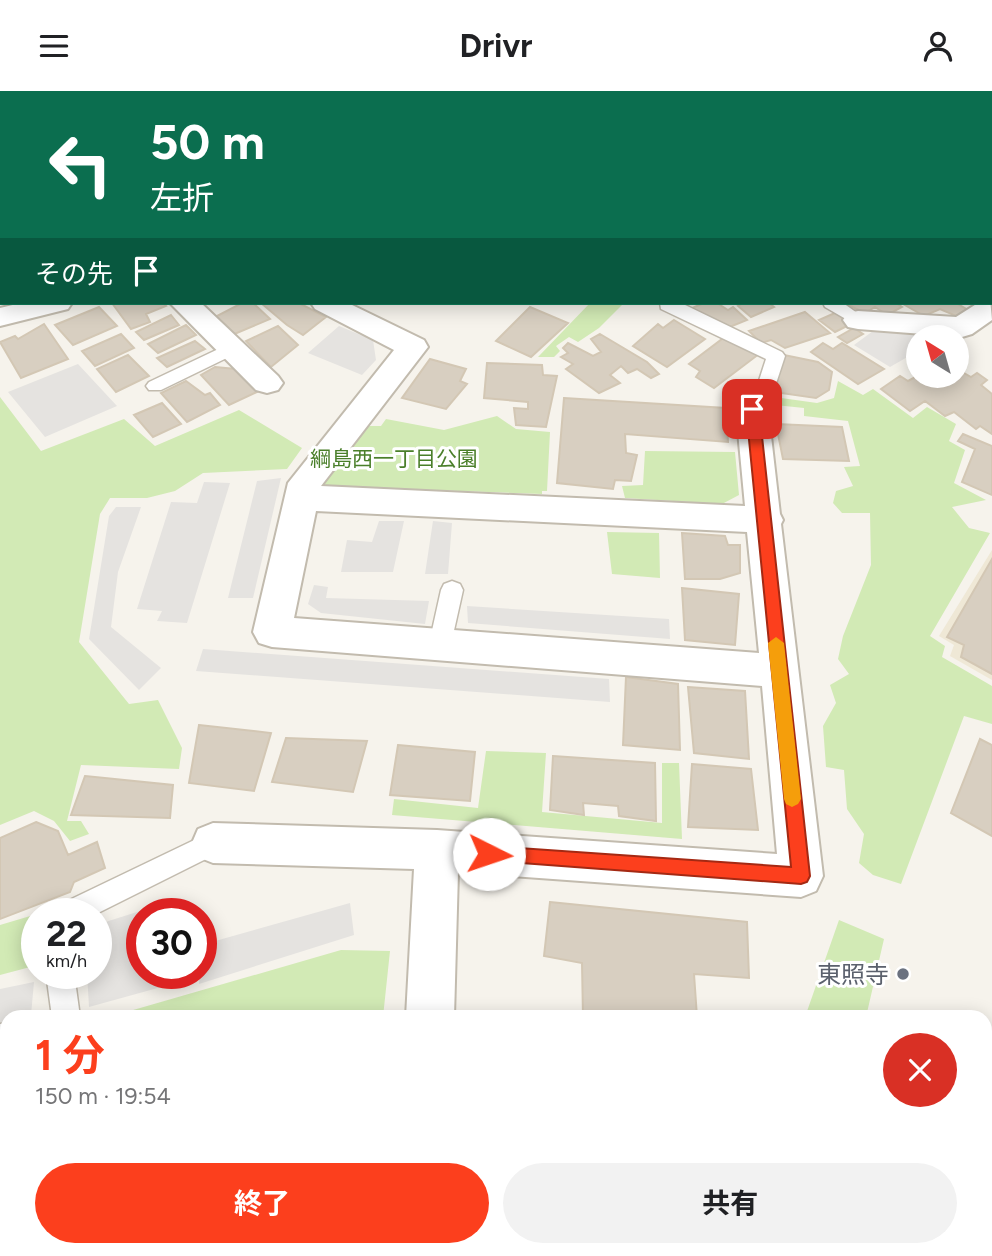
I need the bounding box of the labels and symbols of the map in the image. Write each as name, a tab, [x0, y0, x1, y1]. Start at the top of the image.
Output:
north arrow	[906, 325, 970, 389]
pin	[722, 379, 782, 439]
park label: 綱島西一丁目公園	[310, 446, 478, 471]
position arrow	[452, 817, 526, 891]
speed limit sign: 30	[126, 898, 217, 989]
place label: 東照寺	[817, 960, 889, 989]
marker: 東照寺	[895, 966, 911, 982]

